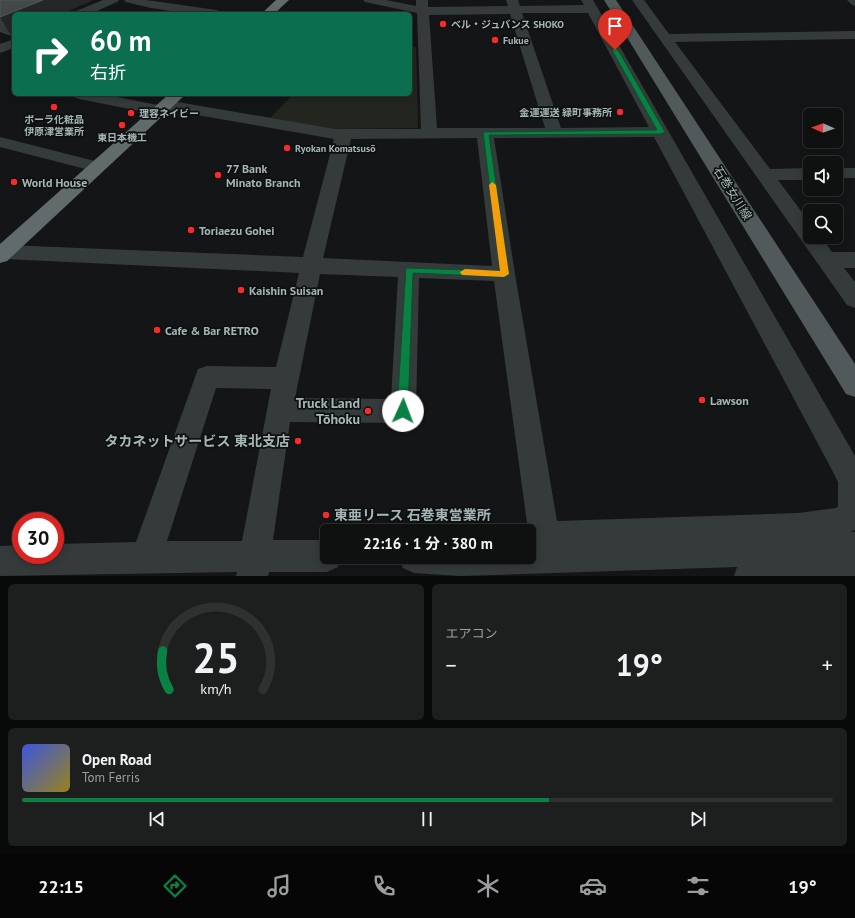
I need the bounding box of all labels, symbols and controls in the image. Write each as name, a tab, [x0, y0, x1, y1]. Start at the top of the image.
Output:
pin	[598, 9, 632, 50]
icon: arrive	[604, 15, 626, 37]
place label: ベル・ジュバンス SHOKO	[451, 18, 564, 31]
marker: ベル・ジュバンス SHOKO	[438, 19, 448, 29]
text: 60 m	[90, 22, 151, 59]
icon: right	[24, 28, 76, 80]
place label: Fukue	[503, 34, 529, 47]
marker: Fukue	[490, 35, 500, 45]
text: 右折	[90, 61, 126, 84]
marker: ポーラ化粧品 伊原津営業所	[49, 102, 59, 112]
place label: 金運運送 緑町事務所	[519, 106, 612, 119]
place label: 理容ネイビー	[139, 107, 199, 120]
marker: 金運運送 緑町事務所	[615, 107, 625, 117]
marker: 理容ネイビー	[126, 108, 136, 118]
north arrow	[803, 108, 843, 148]
map controls	[803, 108, 843, 244]
place label: ポーラ化粧品 伊原津営業所	[24, 113, 84, 138]
marker: 東日本機工	[117, 120, 127, 130]
place label: 東日本機工	[97, 131, 147, 144]
place label: Ryokan Komatsusō	[295, 142, 376, 155]
marker: Ryokan Komatsusō	[282, 143, 292, 153]
button: sound	[803, 156, 843, 196]
place label: 77 Bank Minato Branch	[226, 161, 300, 190]
street label: 石巻女川線	[711, 164, 755, 222]
marker: 77 Bank Minato Branch	[213, 170, 223, 180]
place label: World House	[22, 175, 87, 190]
marker: World House	[9, 177, 19, 187]
button: search	[803, 204, 843, 244]
place label: Toriaezu Gohei	[199, 223, 275, 238]
marker: Toriaezu Gohei	[186, 225, 196, 235]
place label: Kaishin Suisan	[249, 283, 323, 298]
marker: Kaishin Suisan	[236, 285, 246, 295]
place label: Cafe & Bar RETRO	[165, 323, 259, 338]
marker: Cafe & Bar RETRO	[152, 325, 162, 335]
position arrow	[382, 390, 424, 432]
place label: Lawson	[710, 393, 749, 408]
place label: Truck Land Tōhoku	[296, 394, 360, 428]
marker: Lawson	[697, 395, 707, 405]
marker: Truck Land Tōhoku	[363, 406, 373, 416]
place label: タカネットサービス 東北支店	[104, 432, 290, 450]
marker: タカネットサービス 東北支店	[293, 436, 303, 446]
place label: 東亜リース 石巻東営業所	[334, 506, 491, 524]
marker: 東亜リース 石巻東営業所	[321, 510, 331, 520]
speed limit sign: 30	[12, 512, 64, 564]
text: 22:16 · 1 分 · 380 m	[363, 534, 493, 553]
text: エアコン	[446, 625, 498, 642]
text: 25	[192, 631, 239, 684]
text: 19°	[616, 645, 663, 684]
text: −	[446, 651, 457, 679]
text: +	[822, 651, 833, 679]
text: km/h	[200, 679, 231, 698]
text: Open Road	[82, 750, 152, 769]
text: Tom Ferris	[82, 769, 140, 786]
icon: previous	[146, 808, 168, 830]
icon: pause	[416, 808, 438, 830]
icon: next	[687, 808, 709, 830]
icon: directions	[161, 872, 189, 900]
icon: music	[265, 872, 293, 900]
icon: phone	[370, 872, 398, 900]
icon: climate	[474, 872, 502, 900]
icon: car	[579, 872, 607, 900]
icon: filters	[684, 872, 712, 900]
text: 22:15	[38, 875, 84, 898]
text: 19°	[788, 875, 817, 898]

